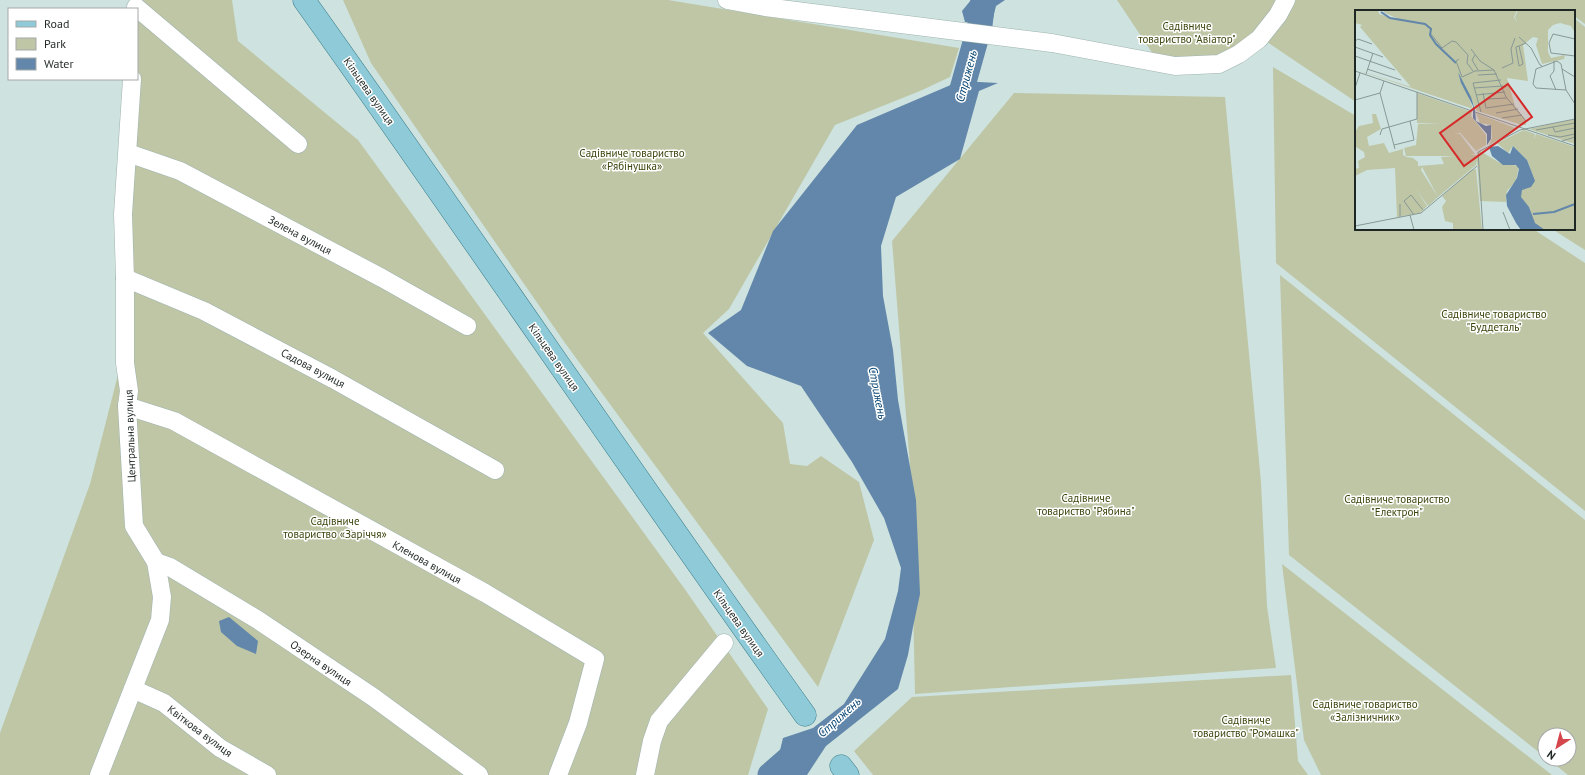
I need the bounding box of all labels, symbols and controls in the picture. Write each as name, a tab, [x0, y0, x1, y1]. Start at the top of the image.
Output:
legend	[8, 8, 138, 80]
inset map	[1355, 10, 1575, 230]
text: Road	[44, 16, 69, 31]
park label: Садівниче товариство "Авіатор"	[1138, 19, 1236, 46]
text: Park	[44, 36, 66, 51]
water label: Стрижень	[952, 48, 980, 104]
street label: Кільцева вулиця	[341, 55, 397, 127]
text: Water	[44, 56, 74, 71]
park label: Садівниче товариство «Рябінушка»	[579, 146, 685, 173]
street label: Зелена вулиця	[266, 212, 334, 258]
park label: Садівниче товариство "Буддеталь"	[1441, 307, 1547, 334]
street label: Кільцева вулиця	[526, 321, 582, 393]
street label: Садова вулиця	[278, 345, 348, 391]
water label: Стрижень	[866, 366, 890, 420]
street label: Центральна вулиця	[121, 389, 139, 483]
park label: Садівниче товариство "Рябина"	[1037, 491, 1135, 518]
park label: Садівниче товариство "Електрон"	[1344, 492, 1450, 519]
park label: Садівниче товариство «Заріччя»	[283, 514, 387, 541]
street label: Кленова вулиця	[390, 537, 464, 587]
street label: Кільцева вулиця	[711, 587, 767, 659]
street label: Озерна вулиця	[287, 637, 355, 689]
water label: Стрижень	[814, 694, 864, 740]
park label: Садівниче товариство «Залізничник»	[1312, 697, 1418, 724]
street label: Квіткова вулиця	[165, 702, 235, 760]
park label: Садівниче товариство "Ромашка"	[1193, 713, 1299, 740]
north arrow	[1537, 727, 1577, 767]
text: N	[1544, 747, 1558, 763]

